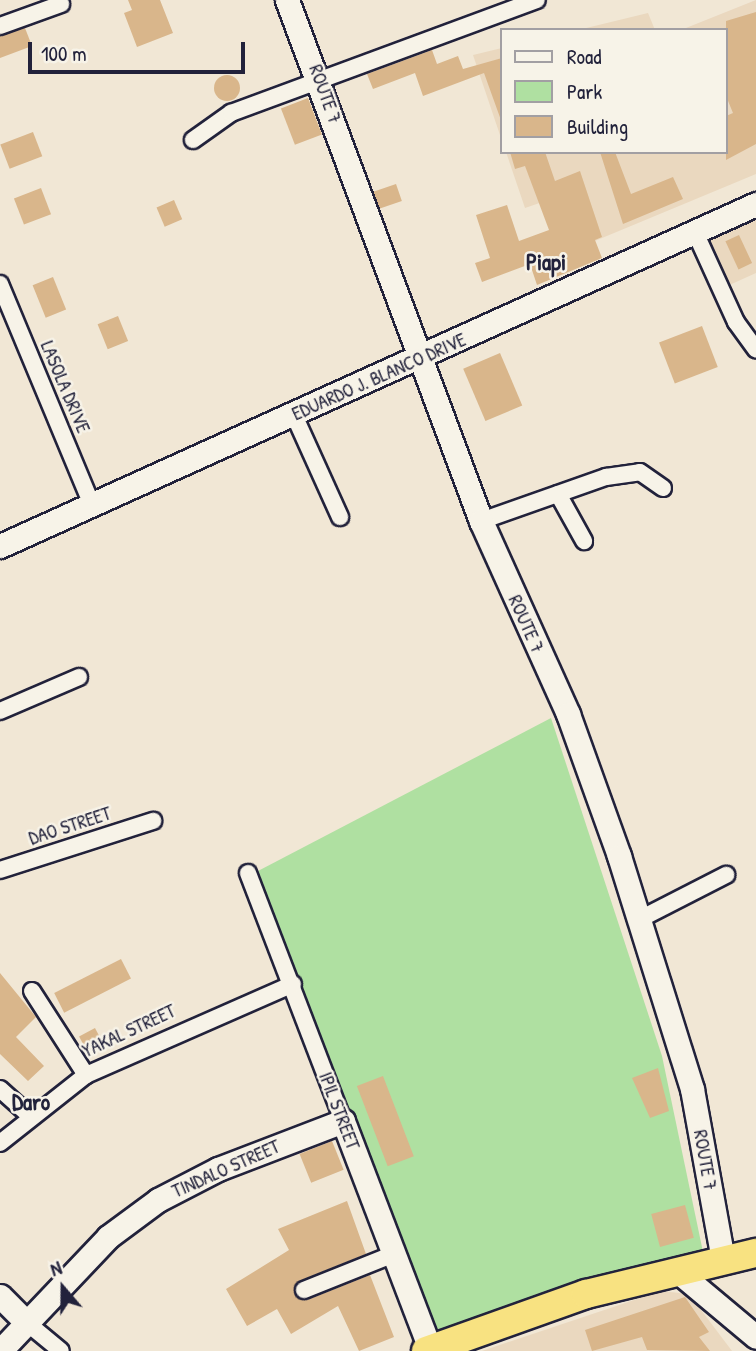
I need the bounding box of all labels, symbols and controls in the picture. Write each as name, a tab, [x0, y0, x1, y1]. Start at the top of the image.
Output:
scale bar	[32, 28, 248, 72]
legend	[500, 28, 728, 154]
text: 100 m	[41, 39, 87, 68]
text: Road	[567, 42, 601, 71]
street label: ROUTE 7	[304, 62, 346, 126]
text: Park	[567, 77, 602, 106]
text: Building	[567, 112, 628, 141]
district label: Piapi	[526, 248, 566, 276]
street label: EDUARDO J. BLANCO DRIVE	[289, 328, 469, 426]
street label: LASOLA DRIVE	[35, 338, 95, 436]
street label: ROUTE 7	[503, 592, 549, 656]
street label: DAO STREET	[26, 802, 114, 850]
street label: YAKAL STREET	[79, 999, 179, 1063]
street label: IPIL STREET	[314, 1069, 364, 1153]
district label: Daro	[12, 1088, 50, 1116]
street label: ROUTE 7	[689, 1128, 721, 1192]
street label: TINDALO STREET	[169, 1135, 283, 1203]
north arrow	[28, 1253, 98, 1323]
text: N	[47, 1254, 65, 1282]

